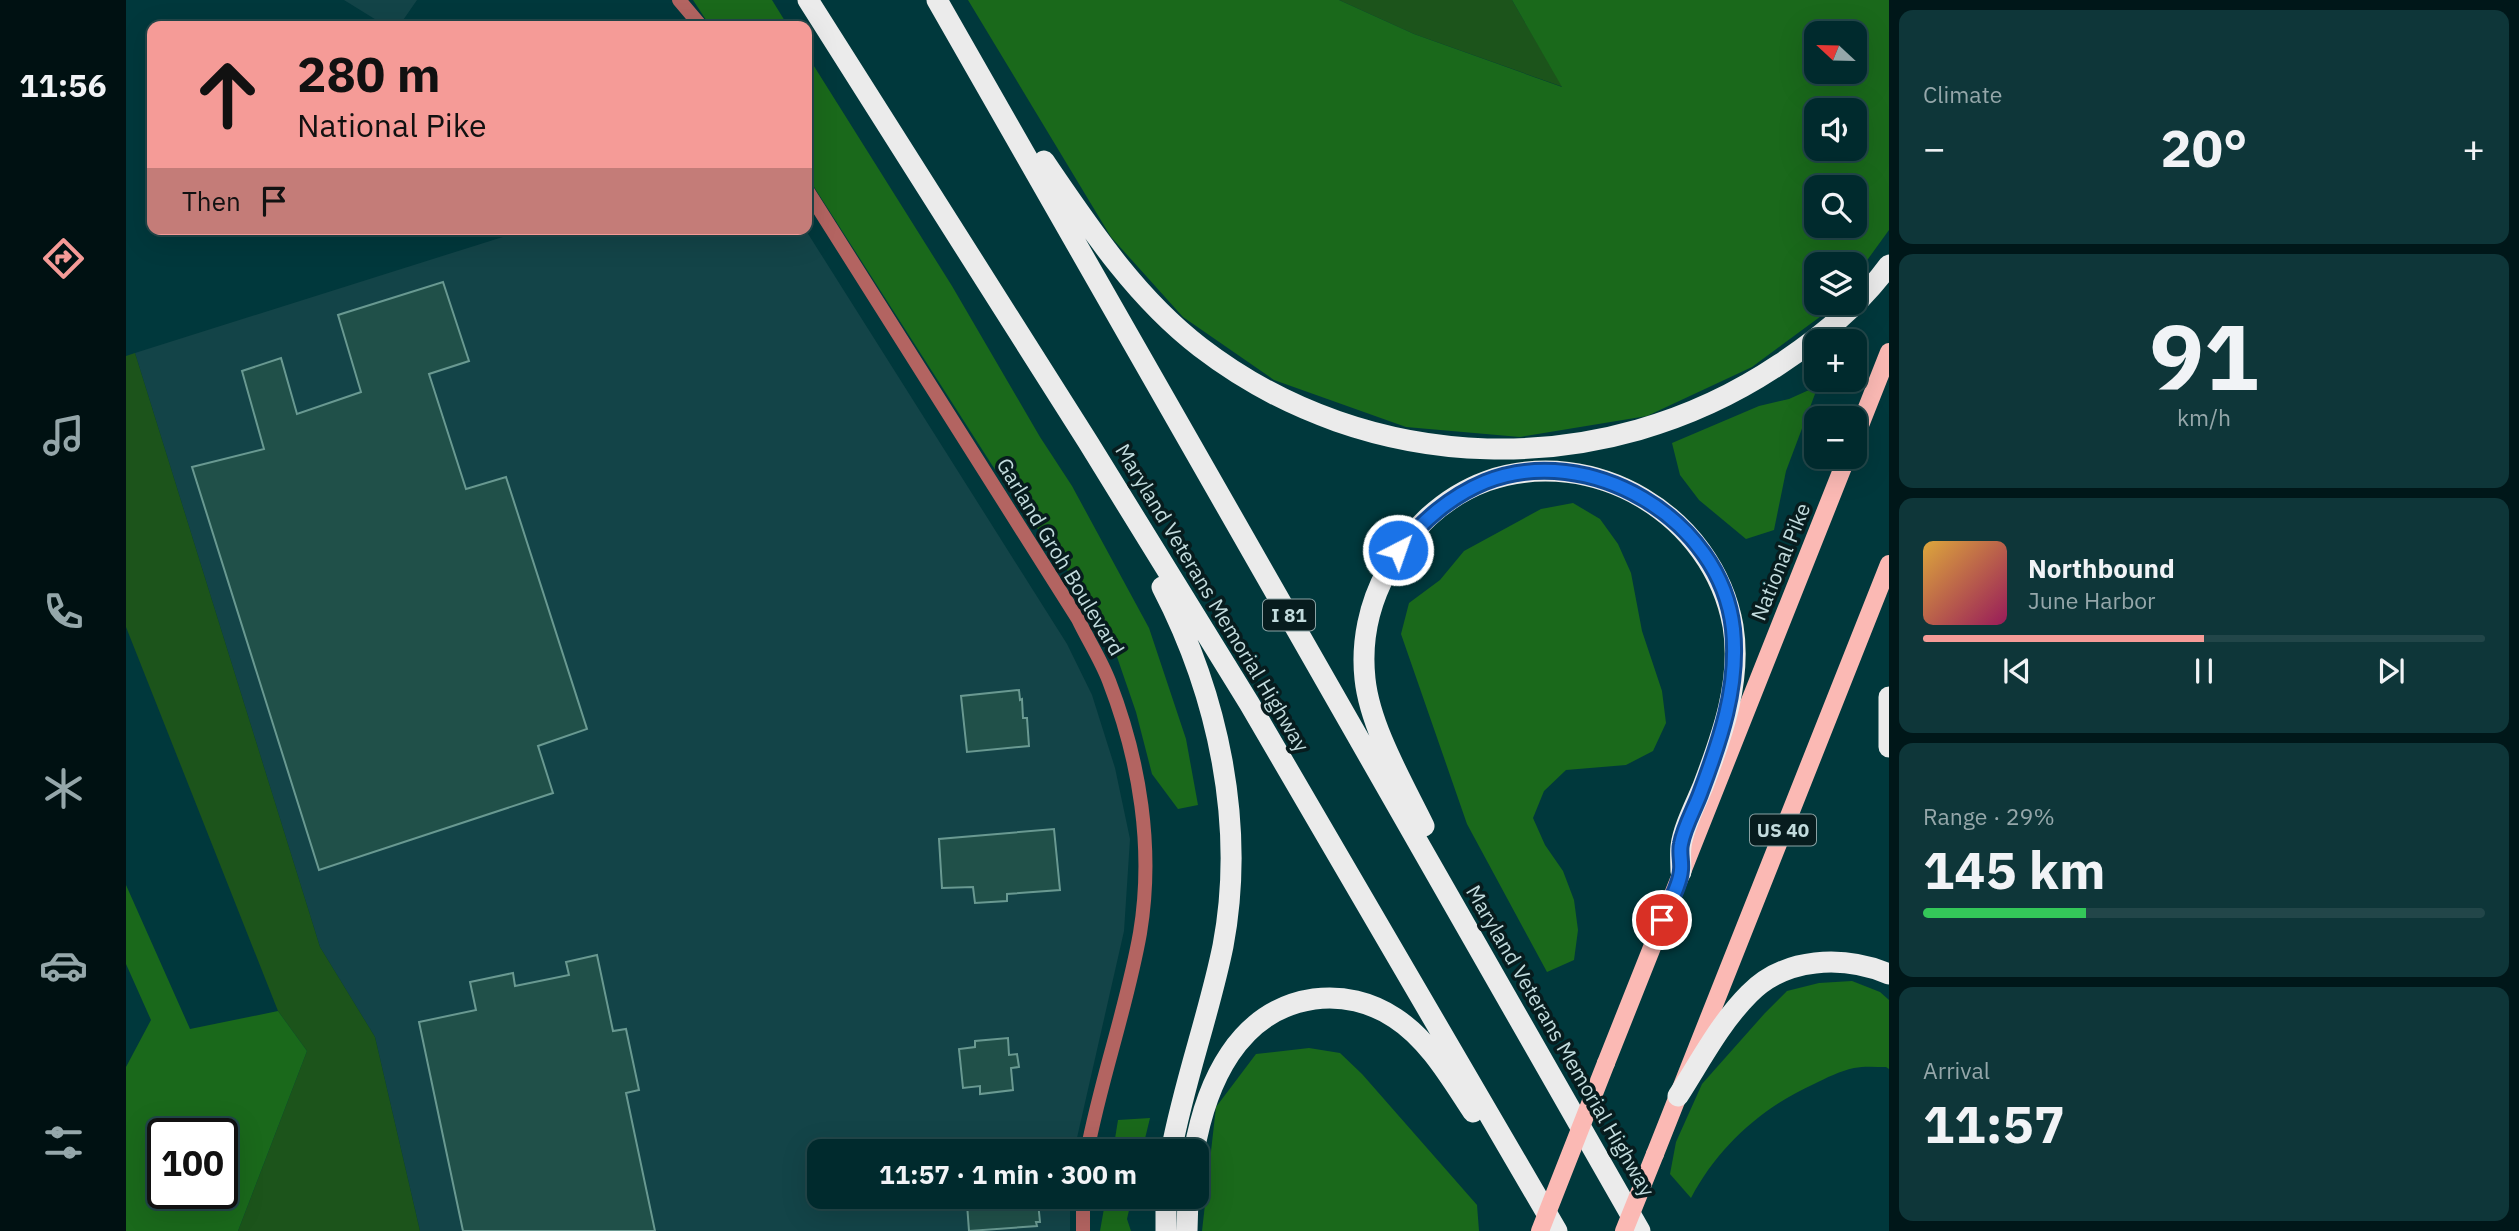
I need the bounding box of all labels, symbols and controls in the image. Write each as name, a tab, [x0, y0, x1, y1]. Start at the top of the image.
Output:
north arrow	[1804, 21, 1867, 84]
map controls	[1804, 21, 1867, 469]
text: 280 m	[297, 42, 441, 105]
icon: ahead	[182, 49, 273, 140]
text: 11:56	[19, 64, 107, 106]
text: Climate	[1923, 79, 2002, 109]
button: sound	[1804, 98, 1867, 161]
text: National Pike	[297, 104, 487, 146]
text: 20°	[2161, 114, 2247, 181]
text: −	[1923, 123, 1946, 172]
text: +	[2462, 123, 2485, 172]
button: search	[1804, 175, 1867, 238]
icon: arrive	[255, 182, 293, 220]
text: Then	[182, 184, 241, 218]
icon: directions	[39, 234, 88, 283]
button: layers	[1804, 252, 1867, 315]
text: 91	[2149, 297, 2259, 415]
button: +	[1804, 329, 1867, 392]
text: km/h	[2177, 402, 2231, 432]
button: −	[1804, 406, 1867, 469]
icon: music	[39, 411, 88, 460]
street label: Maryland Veterans Memorial Highway	[1109, 438, 1317, 757]
street label: Garland Groh Boulevard	[991, 452, 1131, 661]
street label: National Pike	[1744, 499, 1816, 625]
position arrow	[1361, 513, 1435, 587]
text: Northbound	[2028, 551, 2175, 585]
text: June Harbor	[2028, 585, 2156, 615]
icon: phone	[39, 587, 88, 636]
road number: I 81	[1263, 600, 1315, 630]
icon: previous	[1998, 652, 2036, 690]
icon: pause	[2185, 652, 2223, 690]
icon: next	[2372, 652, 2410, 690]
icon: climate	[39, 764, 88, 813]
text: Range · 29%	[1923, 801, 2055, 831]
road number: US 40	[1750, 814, 1816, 846]
text: 145 km	[1923, 836, 2105, 903]
street label: Maryland Veterans Memorial Highway	[1460, 880, 1662, 1202]
pin	[1632, 890, 1692, 950]
icon: arrive	[1643, 901, 1681, 939]
icon: car	[39, 941, 88, 990]
text: Arrival	[1923, 1055, 1990, 1085]
text: 11:57	[1923, 1090, 2065, 1157]
icon: filters	[39, 1118, 88, 1167]
speed limit sign: 100	[147, 1118, 238, 1209]
text: 11:57 · 1 min · 300 m	[879, 1157, 1137, 1191]

